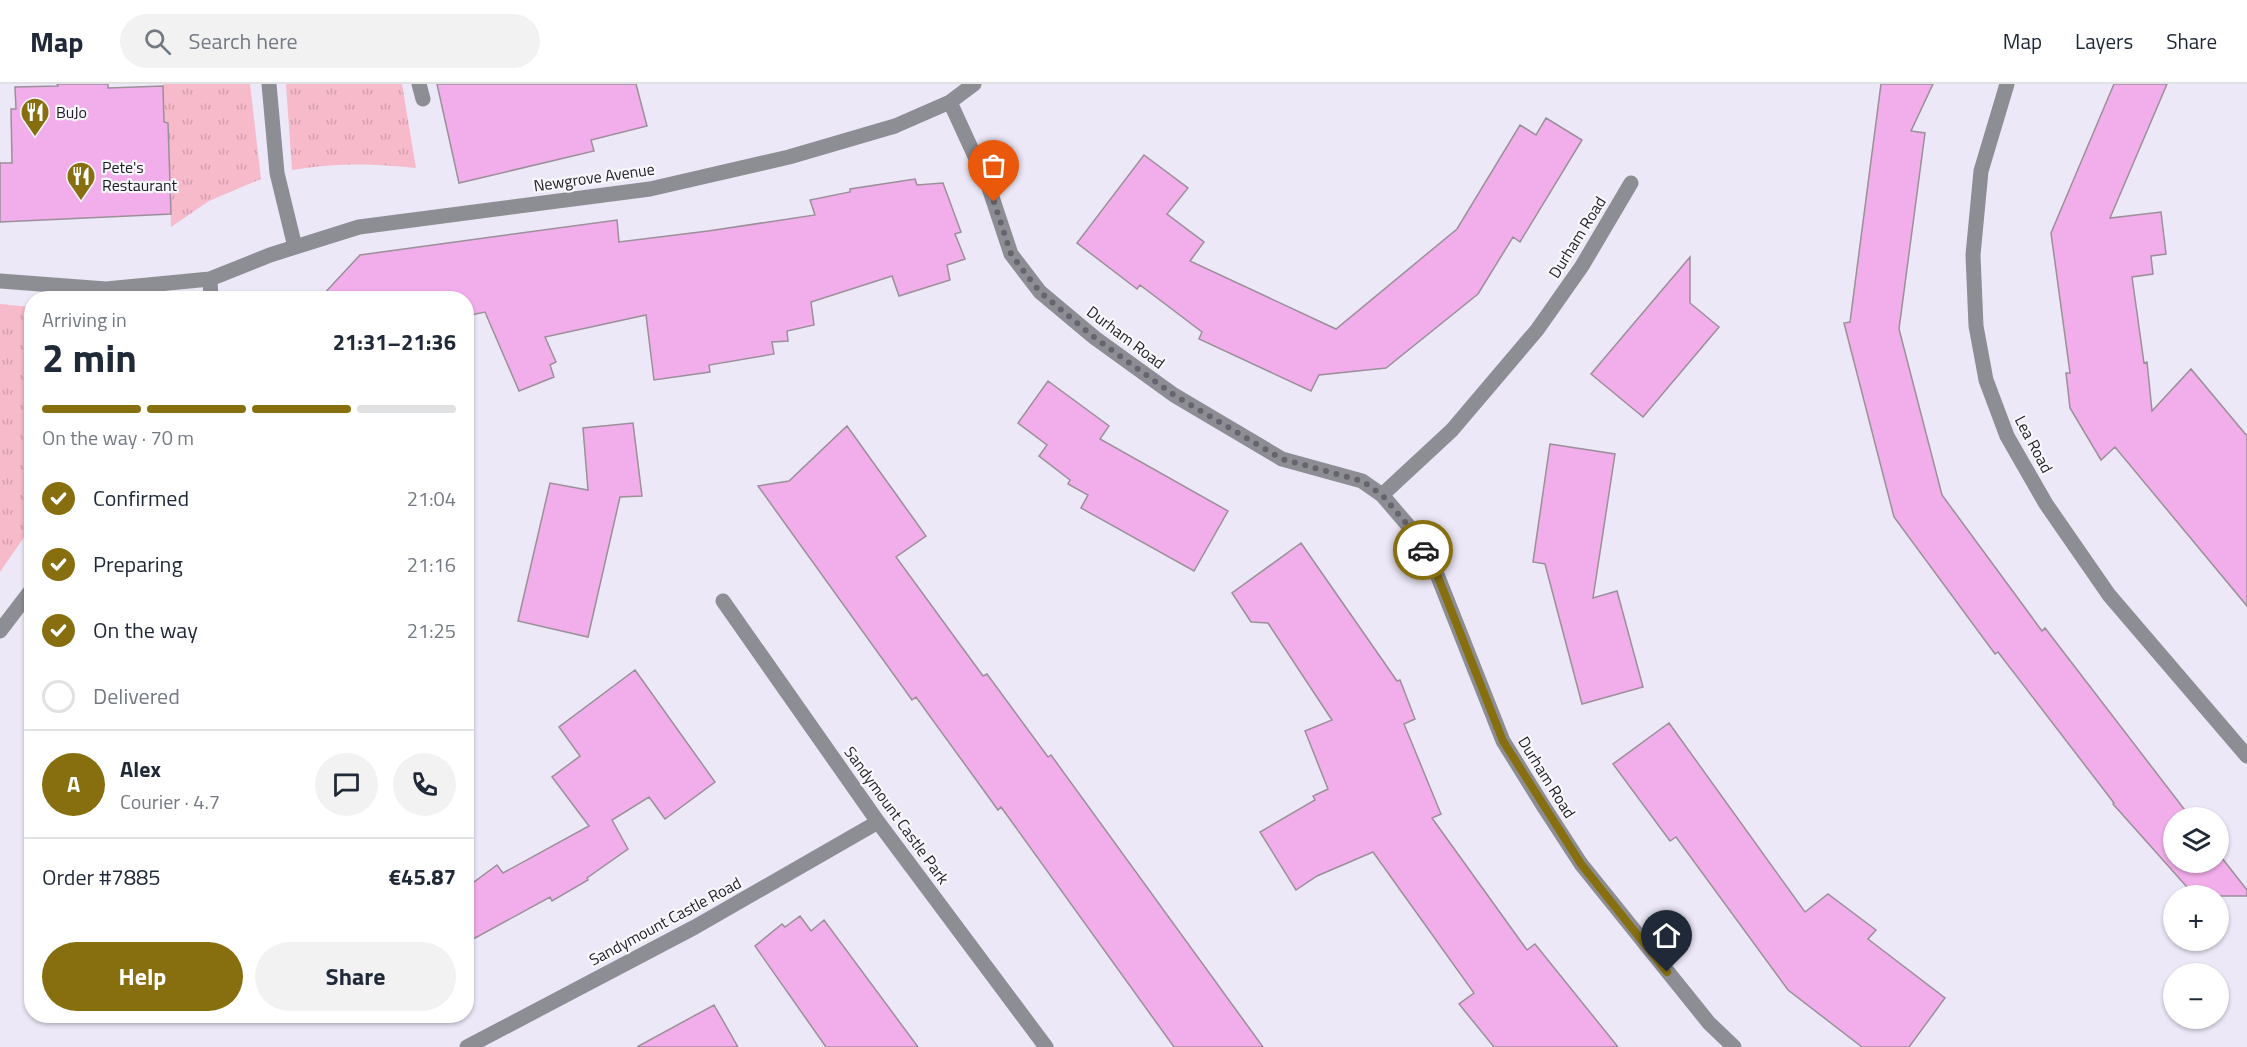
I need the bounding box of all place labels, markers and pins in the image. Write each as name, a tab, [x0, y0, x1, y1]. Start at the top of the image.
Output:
restaurant icon: BuJo	[19, 96, 51, 138]
place label: BuJo	[56, 100, 87, 124]
pin	[968, 140, 1019, 202]
place label: Pete's Restaurant	[102, 155, 177, 197]
restaurant icon: Pete's Restaurant	[65, 160, 97, 202]
pin	[1641, 910, 1692, 972]

